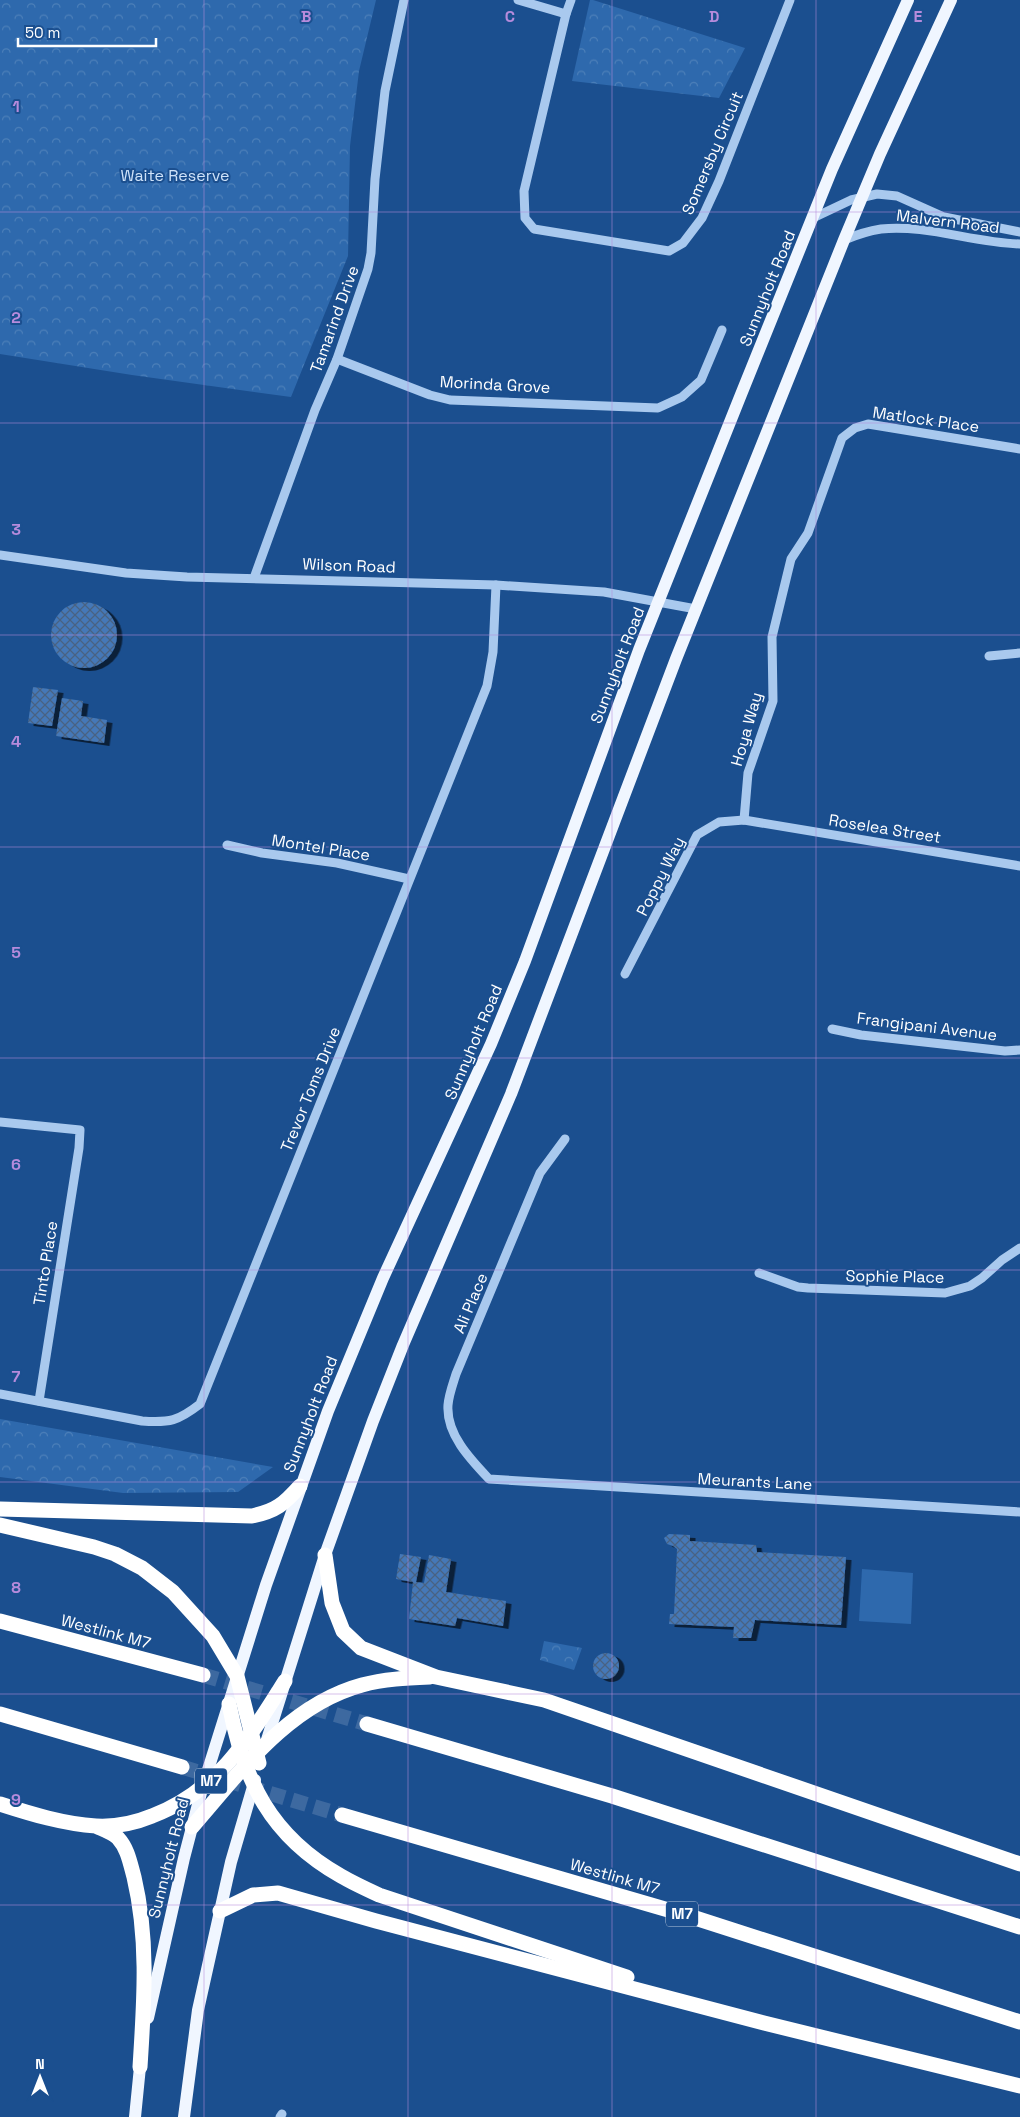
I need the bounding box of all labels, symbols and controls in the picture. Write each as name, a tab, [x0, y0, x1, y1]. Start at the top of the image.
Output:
text: B	[301, 6, 311, 27]
text: C	[505, 6, 515, 27]
text: D	[709, 6, 719, 27]
text: E	[914, 6, 923, 27]
scale bar	[18, 15, 155, 47]
text: 50 m	[25, 23, 60, 42]
street label: Somersby Circuit	[677, 88, 748, 218]
text: 1	[12, 96, 20, 117]
park label: Waite Reserve	[121, 165, 229, 186]
street label: Malvern Road	[895, 205, 1001, 238]
street label: Sunnyholt Road	[735, 227, 800, 349]
street label: Tamarind Drive	[305, 263, 364, 376]
text: 2	[11, 307, 21, 328]
street label: Morinda Grove	[439, 371, 551, 398]
street label: Matlock Place	[871, 402, 981, 437]
text: 3	[11, 519, 21, 540]
street label: Wilson Road	[302, 553, 396, 578]
street label: Sunnyholt Road	[586, 604, 649, 726]
street label: Hoya Way	[726, 690, 767, 769]
text: 4	[11, 731, 21, 752]
street label: Roselea Street	[827, 809, 943, 848]
street label: Montel Place	[270, 829, 372, 866]
street label: Poppy Way	[632, 833, 689, 919]
text: 5	[11, 942, 21, 963]
street label: Sunnyholt Road	[440, 981, 507, 1103]
street label: Frangipani Avenue	[856, 1007, 998, 1046]
street label: Trevor Toms Drive	[276, 1023, 345, 1155]
text: 6	[11, 1154, 21, 1175]
street label: Tinto Place	[28, 1219, 63, 1307]
street label: Sophie Place	[845, 1265, 945, 1288]
street label: Ali Place	[448, 1270, 493, 1337]
street label: Sunnyholt Road	[279, 1353, 342, 1475]
text: 7	[12, 1366, 21, 1387]
street label: Meurants Lane	[697, 1468, 813, 1495]
text: 8	[11, 1577, 21, 1598]
street label: Westlink M7	[59, 1609, 153, 1654]
road number: M7	[195, 1768, 227, 1794]
text: 9	[11, 1789, 21, 1810]
street label: Sunnyholt Road	[143, 1796, 194, 1920]
street label: Westlink M7	[568, 1854, 662, 1899]
road number: M7	[666, 1902, 698, 1926]
north arrow	[15, 2052, 65, 2102]
text: N	[35, 2055, 45, 2073]

